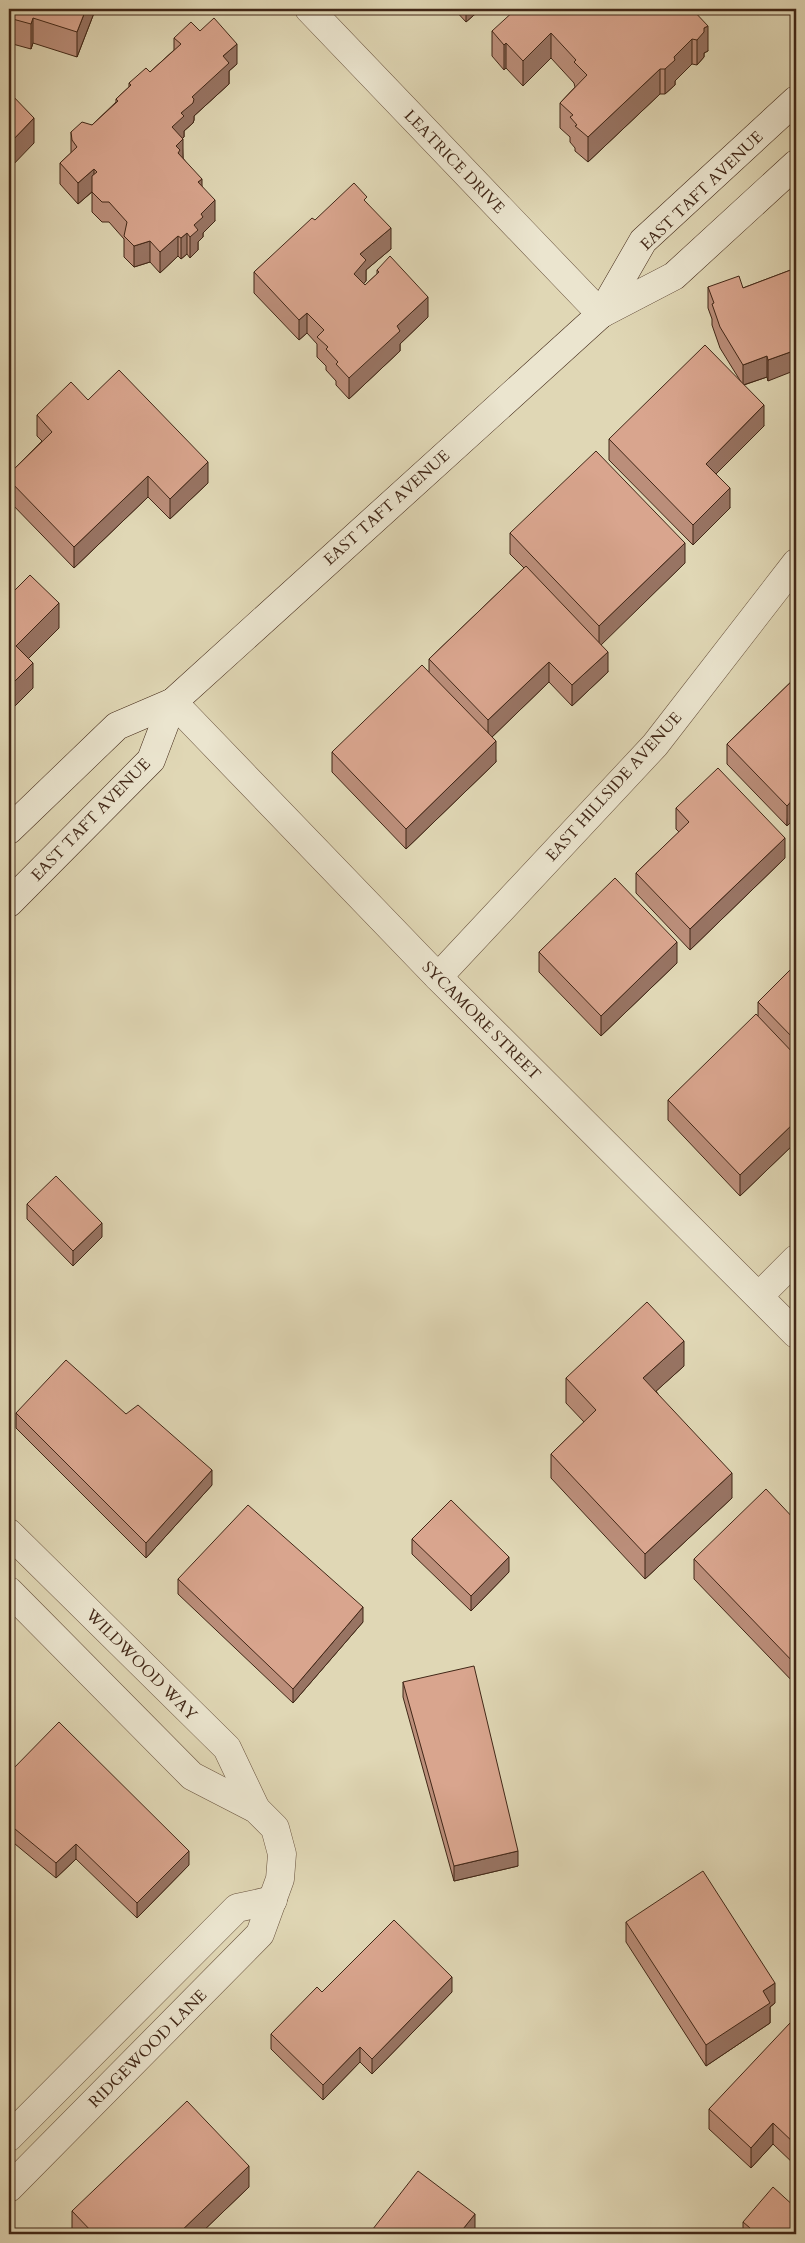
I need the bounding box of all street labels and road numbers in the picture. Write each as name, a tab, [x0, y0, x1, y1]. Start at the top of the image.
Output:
street label: LEATRICE DRIVE	[399, 105, 510, 219]
street label: EAST TAFT AVENUE	[635, 126, 768, 255]
street label: EAST TAFT AVENUE	[319, 445, 455, 571]
street label: EAST HILLSIDE AVENUE	[541, 707, 687, 866]
street label: EAST TAFT AVENUE	[26, 753, 155, 886]
street label: SYCAMORE STREET	[417, 956, 546, 1085]
street label: WILDWOOD WAY	[80, 1603, 202, 1725]
street label: RIDGEWOOD LANE	[84, 1985, 212, 2113]

